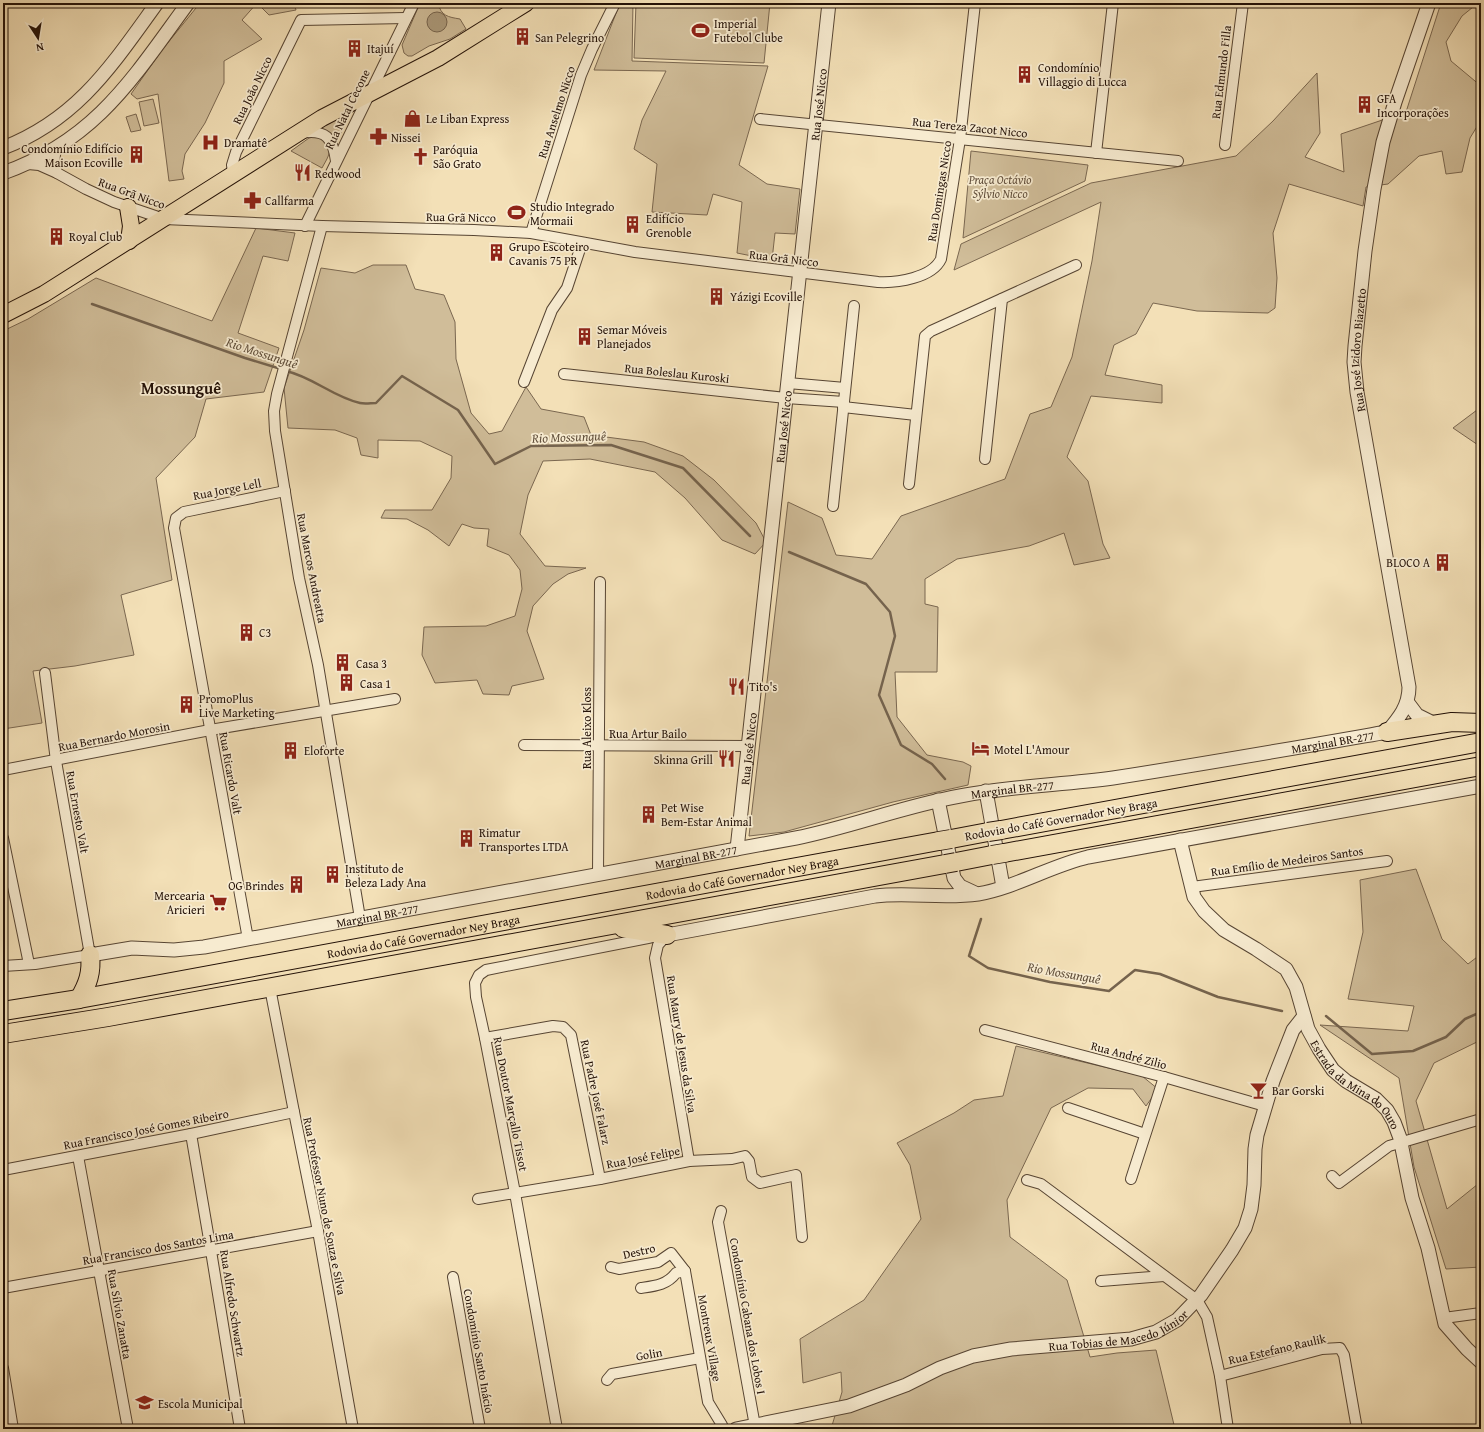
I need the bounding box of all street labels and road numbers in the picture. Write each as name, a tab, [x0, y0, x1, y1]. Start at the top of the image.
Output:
street label: Rua Edmundo Filla	[1207, 24, 1235, 120]
street label: Rua João Nicco	[228, 53, 276, 127]
street label: Rua Anselmo Nicco	[533, 64, 579, 160]
street label: Rua Natal Cecone	[320, 66, 374, 152]
street label: Rua José Nicco	[806, 67, 830, 141]
street label: Rua Tereza Zacot Nicco	[911, 112, 1029, 142]
street label: Rua Domingas Nicco	[923, 139, 955, 243]
street label: Rua Grã Nicco	[96, 173, 168, 213]
street label: Rua Grã Nicco	[426, 208, 496, 226]
street label: Rua Grã Nicco	[748, 245, 820, 271]
street label: Rua José Izidoro Biazetto	[1345, 287, 1370, 413]
street label: Rua Boleslau Kuroski	[624, 359, 731, 387]
street label: Rua José Nicco	[771, 389, 795, 464]
street label: Rua Jorge Lell	[191, 474, 263, 504]
street label: Rua Marcos Andreatta	[293, 512, 331, 625]
street label: Rua Aleixo Kloss	[578, 687, 595, 769]
street label: Rua José Nicco	[736, 712, 760, 786]
street label: Rua Bernardo Morosin	[57, 717, 171, 755]
street label: Rua Artur Bailo	[609, 725, 687, 742]
street label: Marginal BR-277	[1290, 726, 1376, 757]
street label: Rua Ricardo Valt	[215, 730, 247, 816]
street label: Rua Ernesto Valt	[62, 770, 94, 855]
street label: Marginal BR-277	[970, 776, 1055, 802]
street label: Rodovia do Café Governador Ney Braga	[963, 794, 1159, 844]
street label: Marginal BR-277	[653, 840, 739, 872]
street label: Rua Emílio de Medeiros Santos	[1210, 842, 1365, 880]
street label: Rodovia do Café Governador Ney Braga	[644, 851, 840, 903]
street label: Marginal BR-277	[335, 899, 420, 931]
street label: Rodovia do Café Governador Ney Braga	[326, 910, 521, 962]
street label: Rua Maury de Jesus da Silva	[663, 974, 701, 1114]
street label: Rua Doutor Marçallo Tissot	[490, 1035, 533, 1173]
street label: Rua André Zilio	[1089, 1037, 1169, 1073]
street label: Estrada da Mina do Ouro	[1307, 1037, 1404, 1132]
street label: Rua Padre José Falarz	[577, 1038, 615, 1146]
street label: Rua Francisco José Gomes Ribeiro	[62, 1105, 230, 1153]
street label: Rua Professor Nuno de Souza e Silva	[299, 1116, 351, 1297]
street label: Rua José Felipe	[605, 1141, 682, 1172]
street label: Rua Francisco dos Santos Lima	[81, 1225, 235, 1269]
street label: Condomínio Cabana dos Lobos I	[726, 1237, 770, 1396]
street label: Destro	[621, 1239, 657, 1263]
street label: Rua Alfredo Schwartz	[216, 1248, 250, 1358]
street label: Rua Sílvio Zanatta	[104, 1268, 136, 1361]
street label: Condomínio Santo Inácio	[460, 1287, 498, 1415]
street label: Montreux Village	[694, 1293, 726, 1383]
street label: Rua Tobias de Macedo Júnior	[1048, 1305, 1191, 1354]
street label: Rua Estefano Raulik	[1227, 1329, 1328, 1368]
street label: Golin	[634, 1343, 664, 1365]

